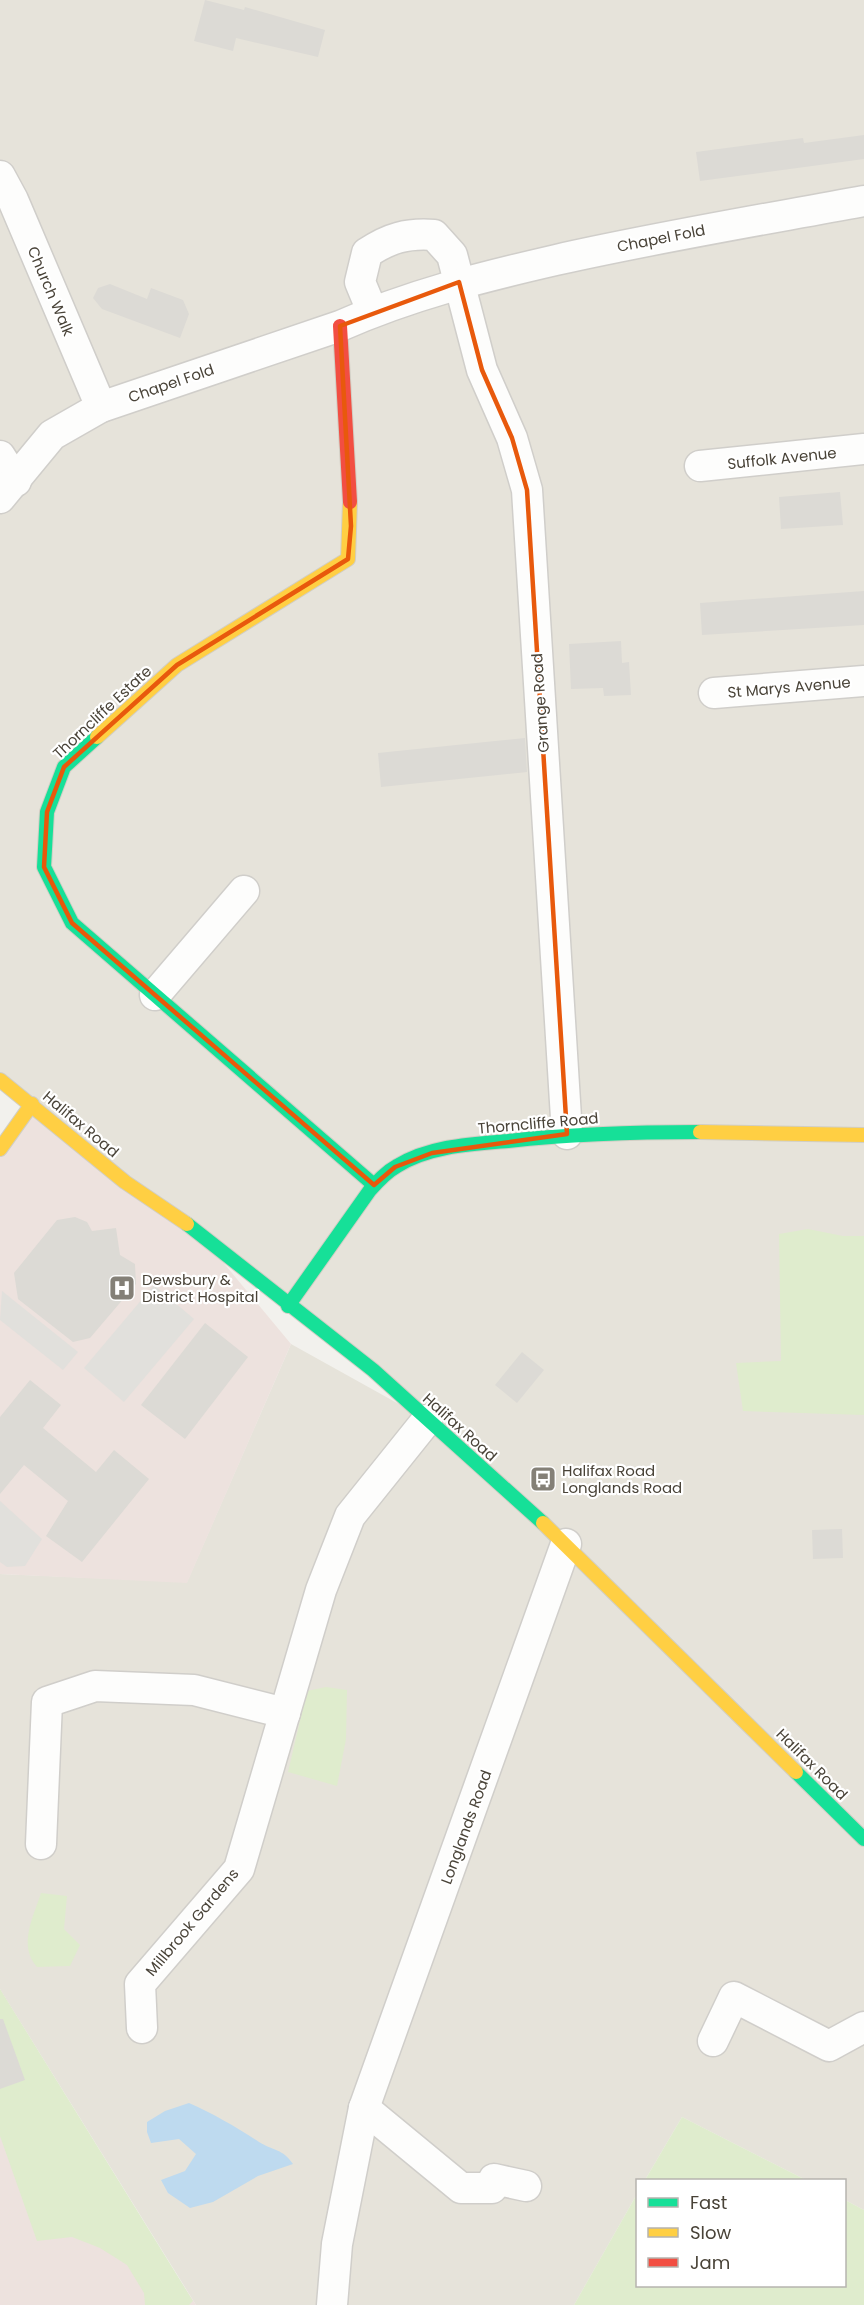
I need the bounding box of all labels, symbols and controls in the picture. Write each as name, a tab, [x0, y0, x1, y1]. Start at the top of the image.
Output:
street label: Chapel Fold	[615, 219, 707, 257]
street label: Church Walk	[23, 243, 79, 339]
street label: Chapel Fold	[125, 359, 217, 407]
street label: Suffolk Avenue	[726, 442, 838, 474]
street label: Grange Road	[526, 653, 554, 753]
street label: Thorncliffe Estate	[48, 661, 156, 763]
street label: St Marys Avenue	[727, 671, 851, 703]
street label: Halifax Road	[39, 1086, 123, 1162]
street label: Thorncliffe Road	[477, 1107, 599, 1139]
place label: Dewsbury & District Hospital	[142, 1269, 258, 1307]
hospital icon: Dewsbury & District Hospital	[107, 1273, 137, 1303]
street label: Halifax Road	[418, 1388, 502, 1466]
place label: Halifax Road Longlands Road	[562, 1460, 682, 1498]
bus stop icon: Halifax Road Longlands Road	[528, 1464, 558, 1494]
street label: Halifax Road	[772, 1724, 852, 1804]
street label: Longlands Road	[436, 1767, 496, 1887]
street label: Millbrook Gardens	[141, 1863, 244, 1980]
legend	[636, 2179, 846, 2287]
text: Fast	[690, 2190, 727, 2215]
text: Slow	[690, 2220, 732, 2245]
text: Jam	[690, 2250, 730, 2275]

